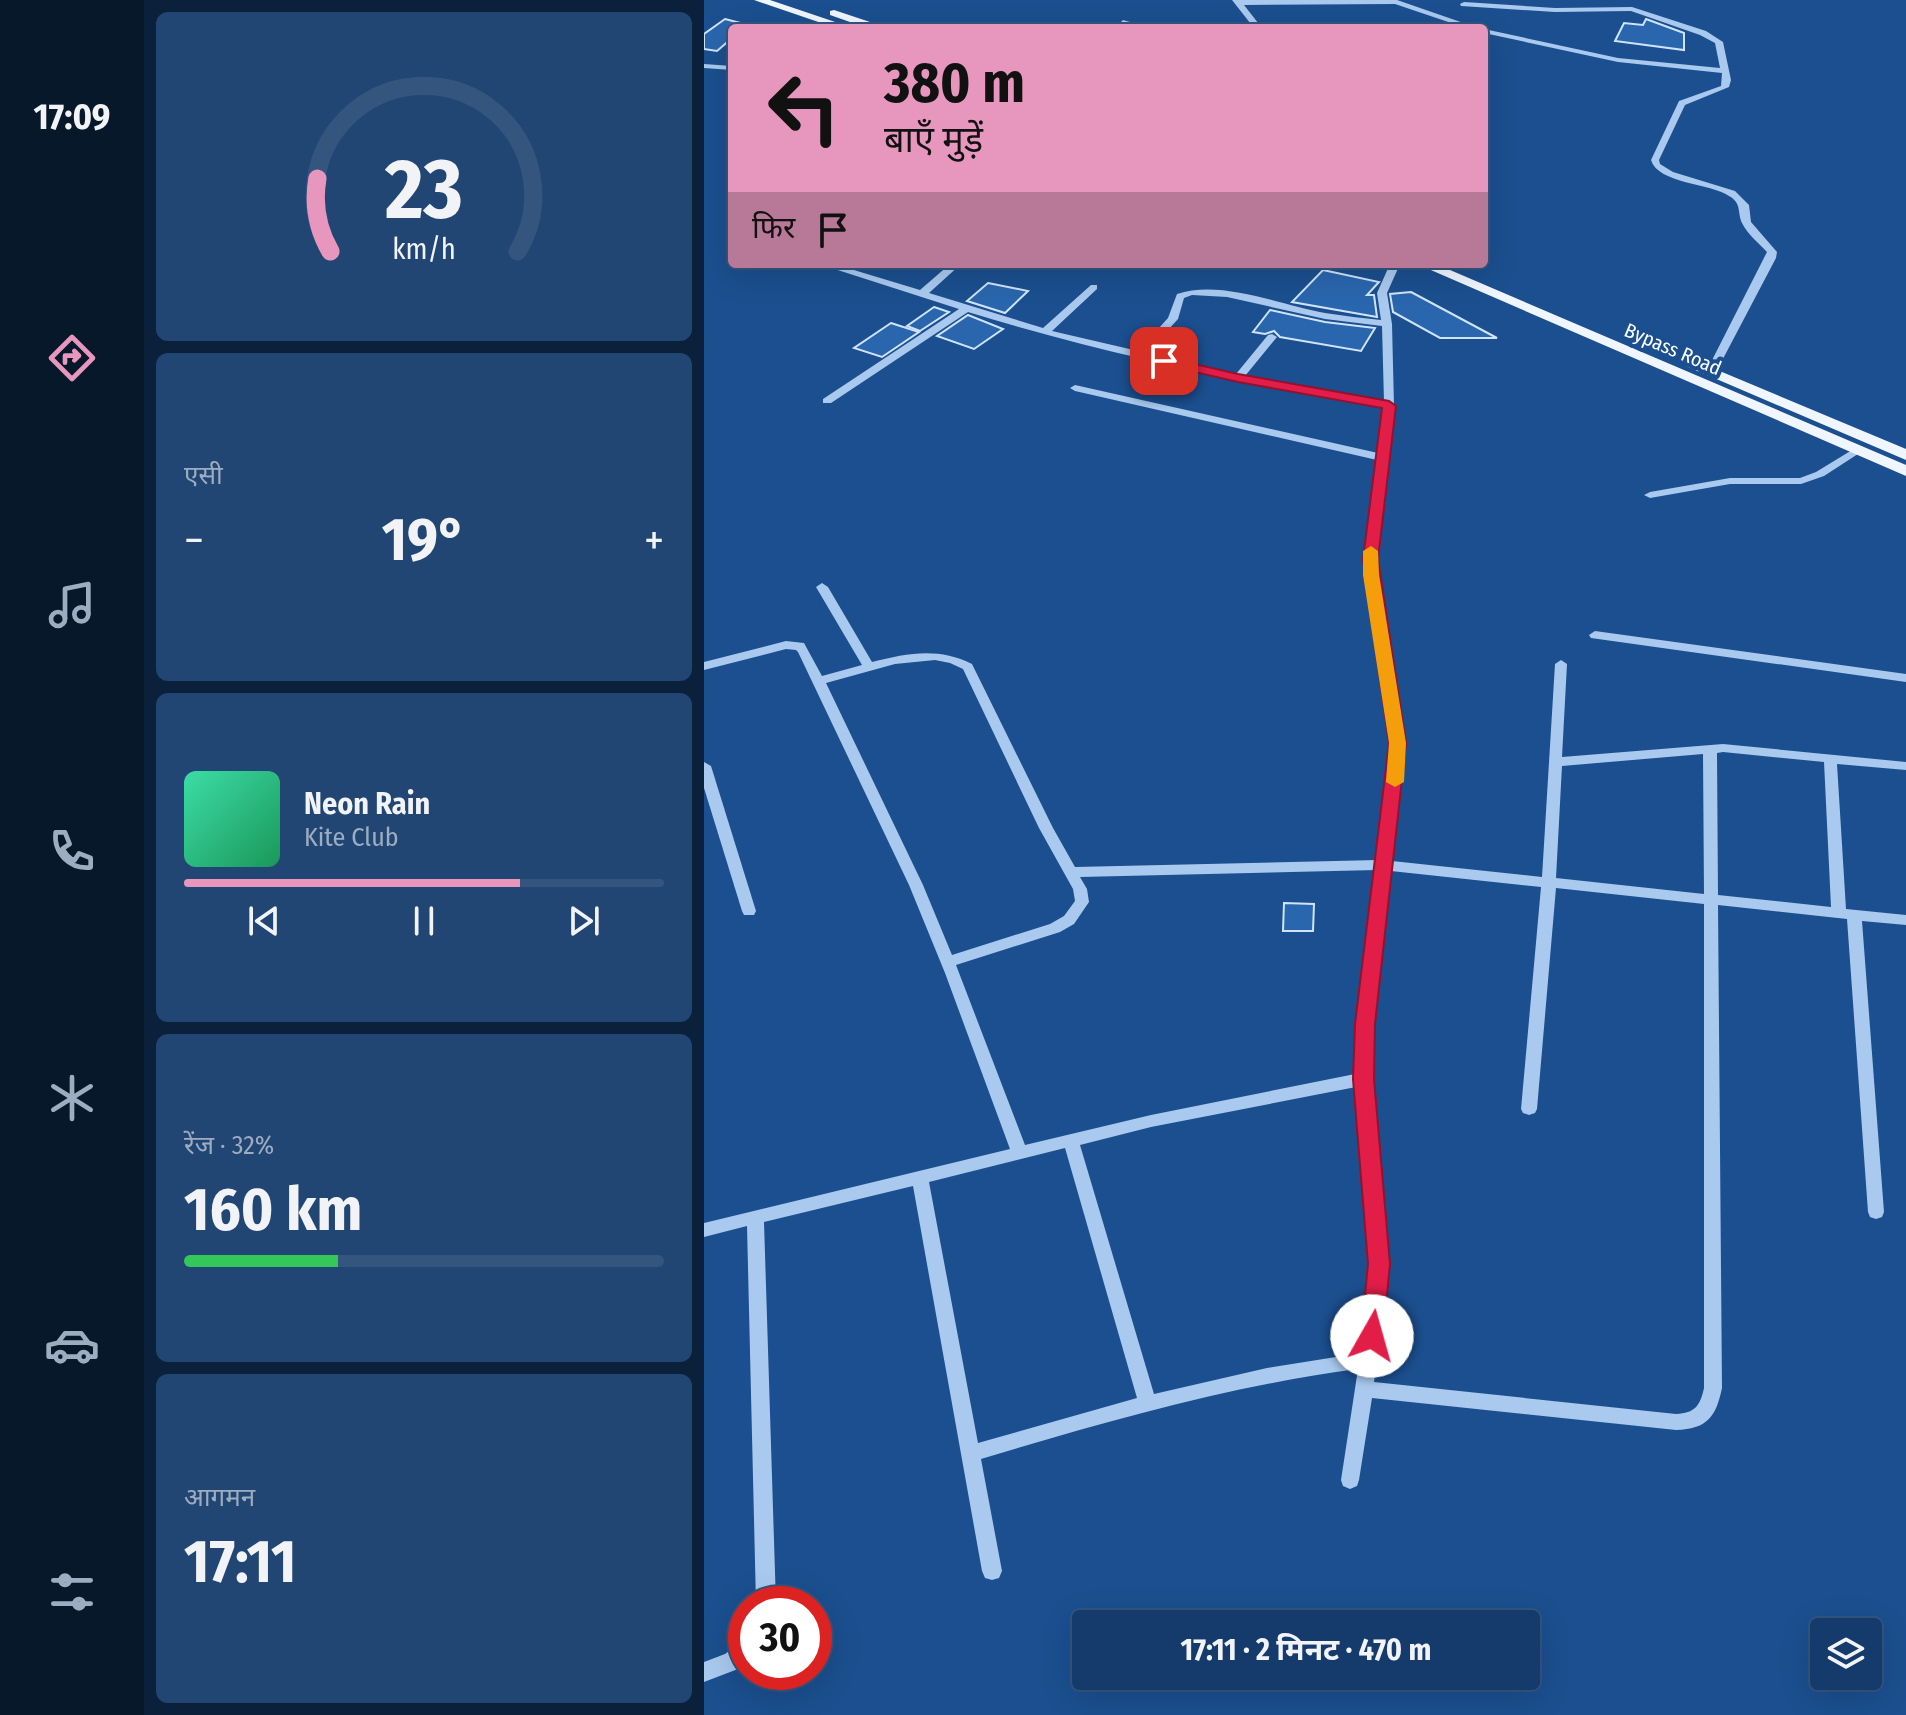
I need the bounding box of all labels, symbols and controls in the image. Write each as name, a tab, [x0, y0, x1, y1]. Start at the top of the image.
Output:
text: 380 m	[884, 50, 1025, 117]
icon: left	[752, 56, 856, 160]
text: 17:09	[34, 95, 110, 139]
text: बाएँ मुड़ें	[884, 118, 983, 162]
text: 23	[384, 140, 463, 240]
icon: arrive	[811, 208, 855, 252]
text: फिर	[752, 210, 795, 246]
text: km/h	[392, 232, 456, 267]
street label: Bypass Road	[1621, 318, 1725, 380]
pin	[1130, 327, 1198, 395]
icon: directions	[44, 330, 100, 386]
icon: arrive	[1142, 339, 1186, 383]
text: एसी	[184, 460, 223, 491]
text: 19°	[382, 504, 466, 576]
text: −	[184, 514, 204, 567]
text: +	[644, 514, 664, 567]
icon: music	[44, 577, 100, 633]
text: Neon Rain	[304, 786, 430, 822]
text: Kite Club	[304, 822, 399, 853]
icon: phone	[44, 823, 100, 879]
icon: previous	[242, 899, 286, 943]
icon: pause	[402, 899, 446, 943]
icon: next	[562, 899, 606, 943]
icon: climate	[44, 1070, 100, 1126]
text: रेंज · 32%	[184, 1130, 274, 1161]
text: 160 km	[184, 1174, 362, 1246]
position arrow	[1330, 1294, 1414, 1378]
icon: car	[44, 1317, 100, 1373]
text: आगमन	[184, 1482, 255, 1513]
text: 17:11	[184, 1526, 296, 1598]
icon: filters	[44, 1564, 100, 1620]
speed limit sign: 30	[728, 1586, 832, 1690]
map controls	[1810, 1618, 1882, 1690]
button: layers	[1810, 1618, 1882, 1690]
text: 17:11 · 2 मिनट · 470 m	[1181, 1632, 1431, 1668]

